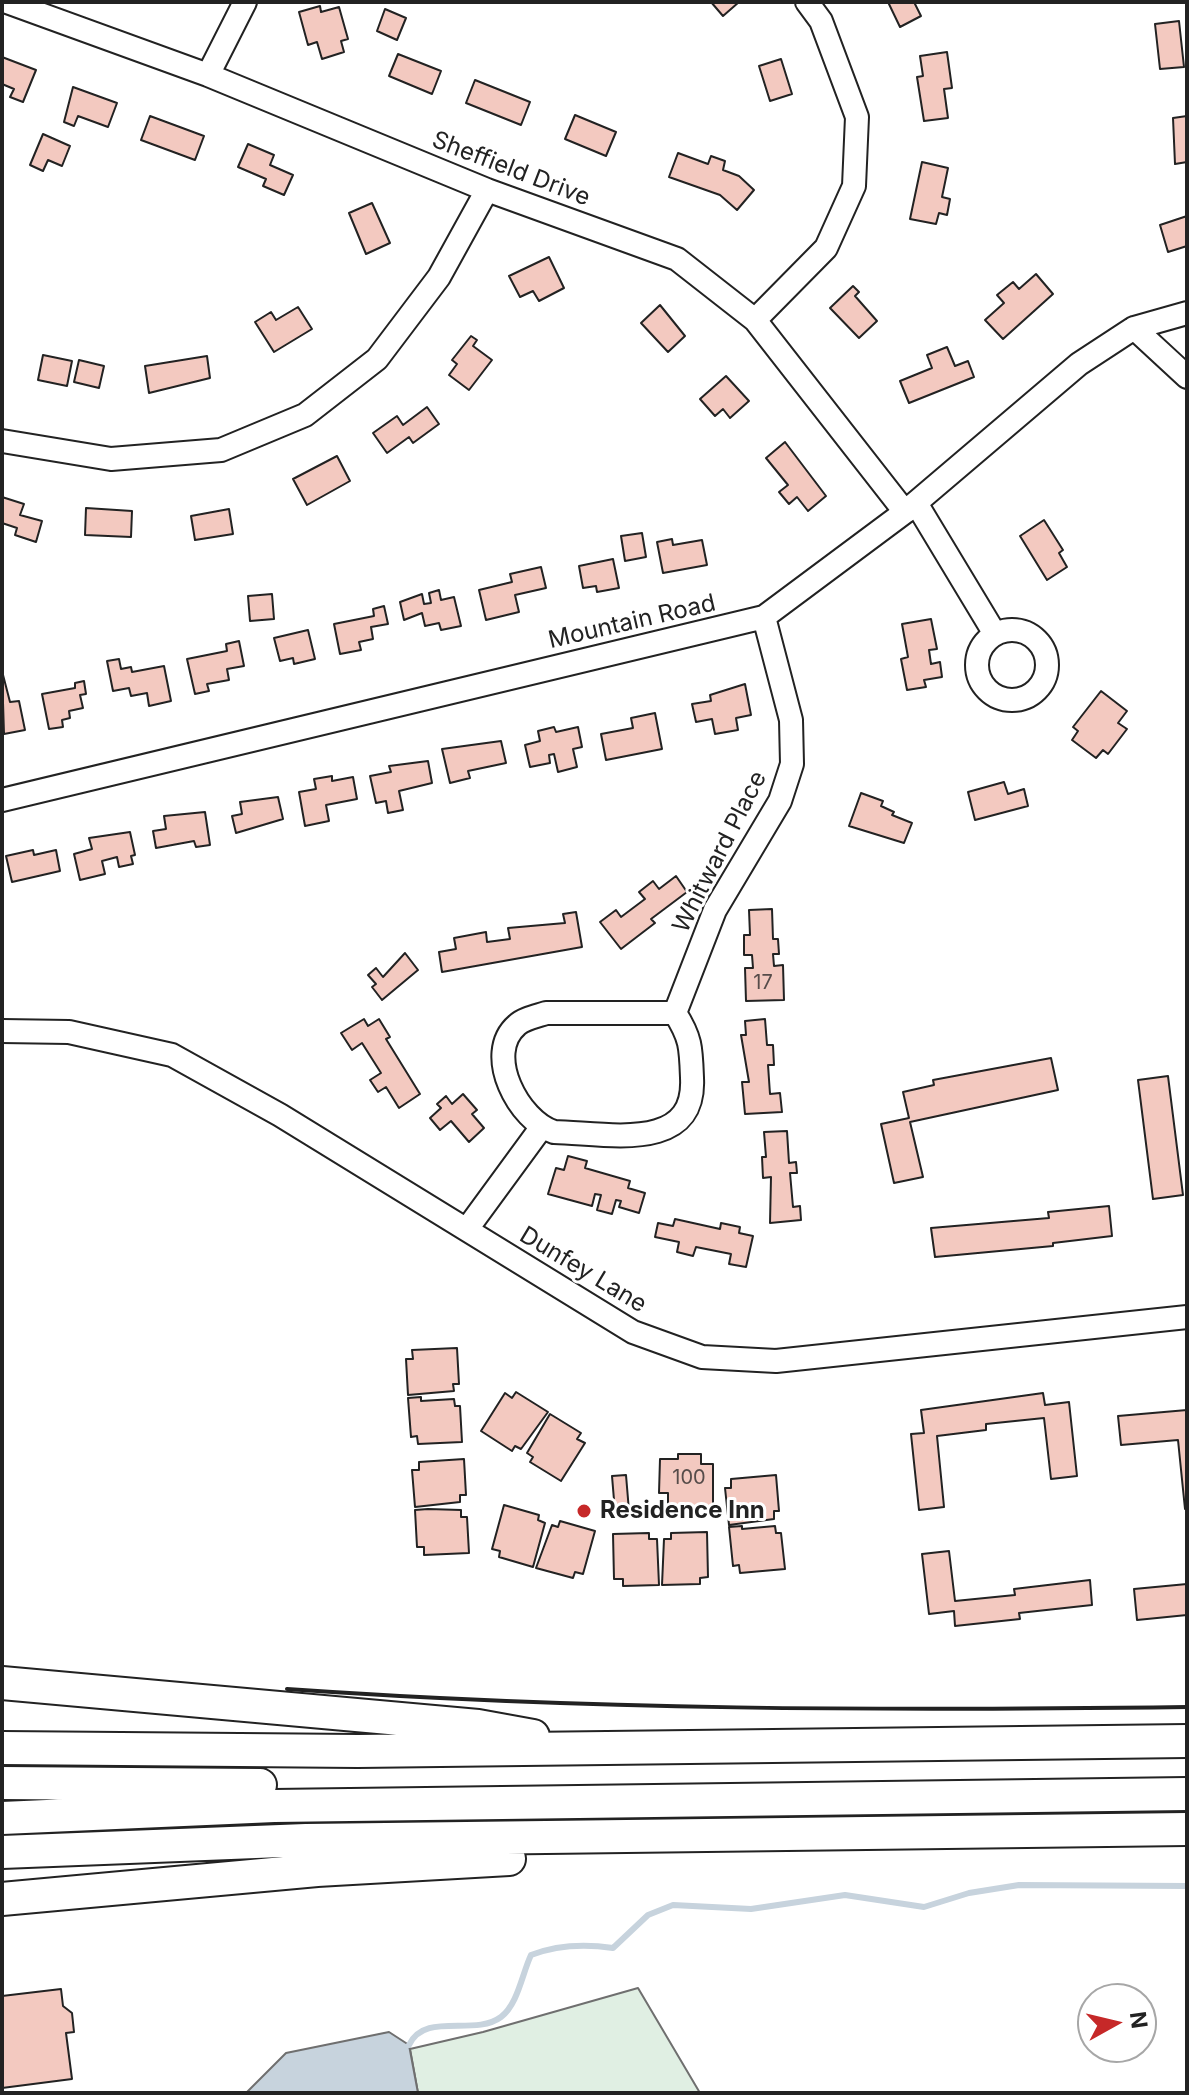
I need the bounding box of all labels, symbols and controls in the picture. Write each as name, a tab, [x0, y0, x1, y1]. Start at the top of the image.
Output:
street label: Sheffield Drive	[428, 126, 594, 212]
street label: Mountain Road	[546, 589, 718, 655]
street label: Whitward Place	[667, 766, 773, 938]
house number: 17	[753, 971, 773, 995]
street label: Dunfey Lane	[514, 1221, 652, 1319]
house number: 100	[672, 1466, 706, 1490]
place label: Residence Inn	[600, 1497, 765, 1525]
marker: Residence Inn	[575, 1502, 593, 1520]
north arrow	[1077, 1983, 1157, 2063]
text: N	[1125, 2010, 1153, 2030]

